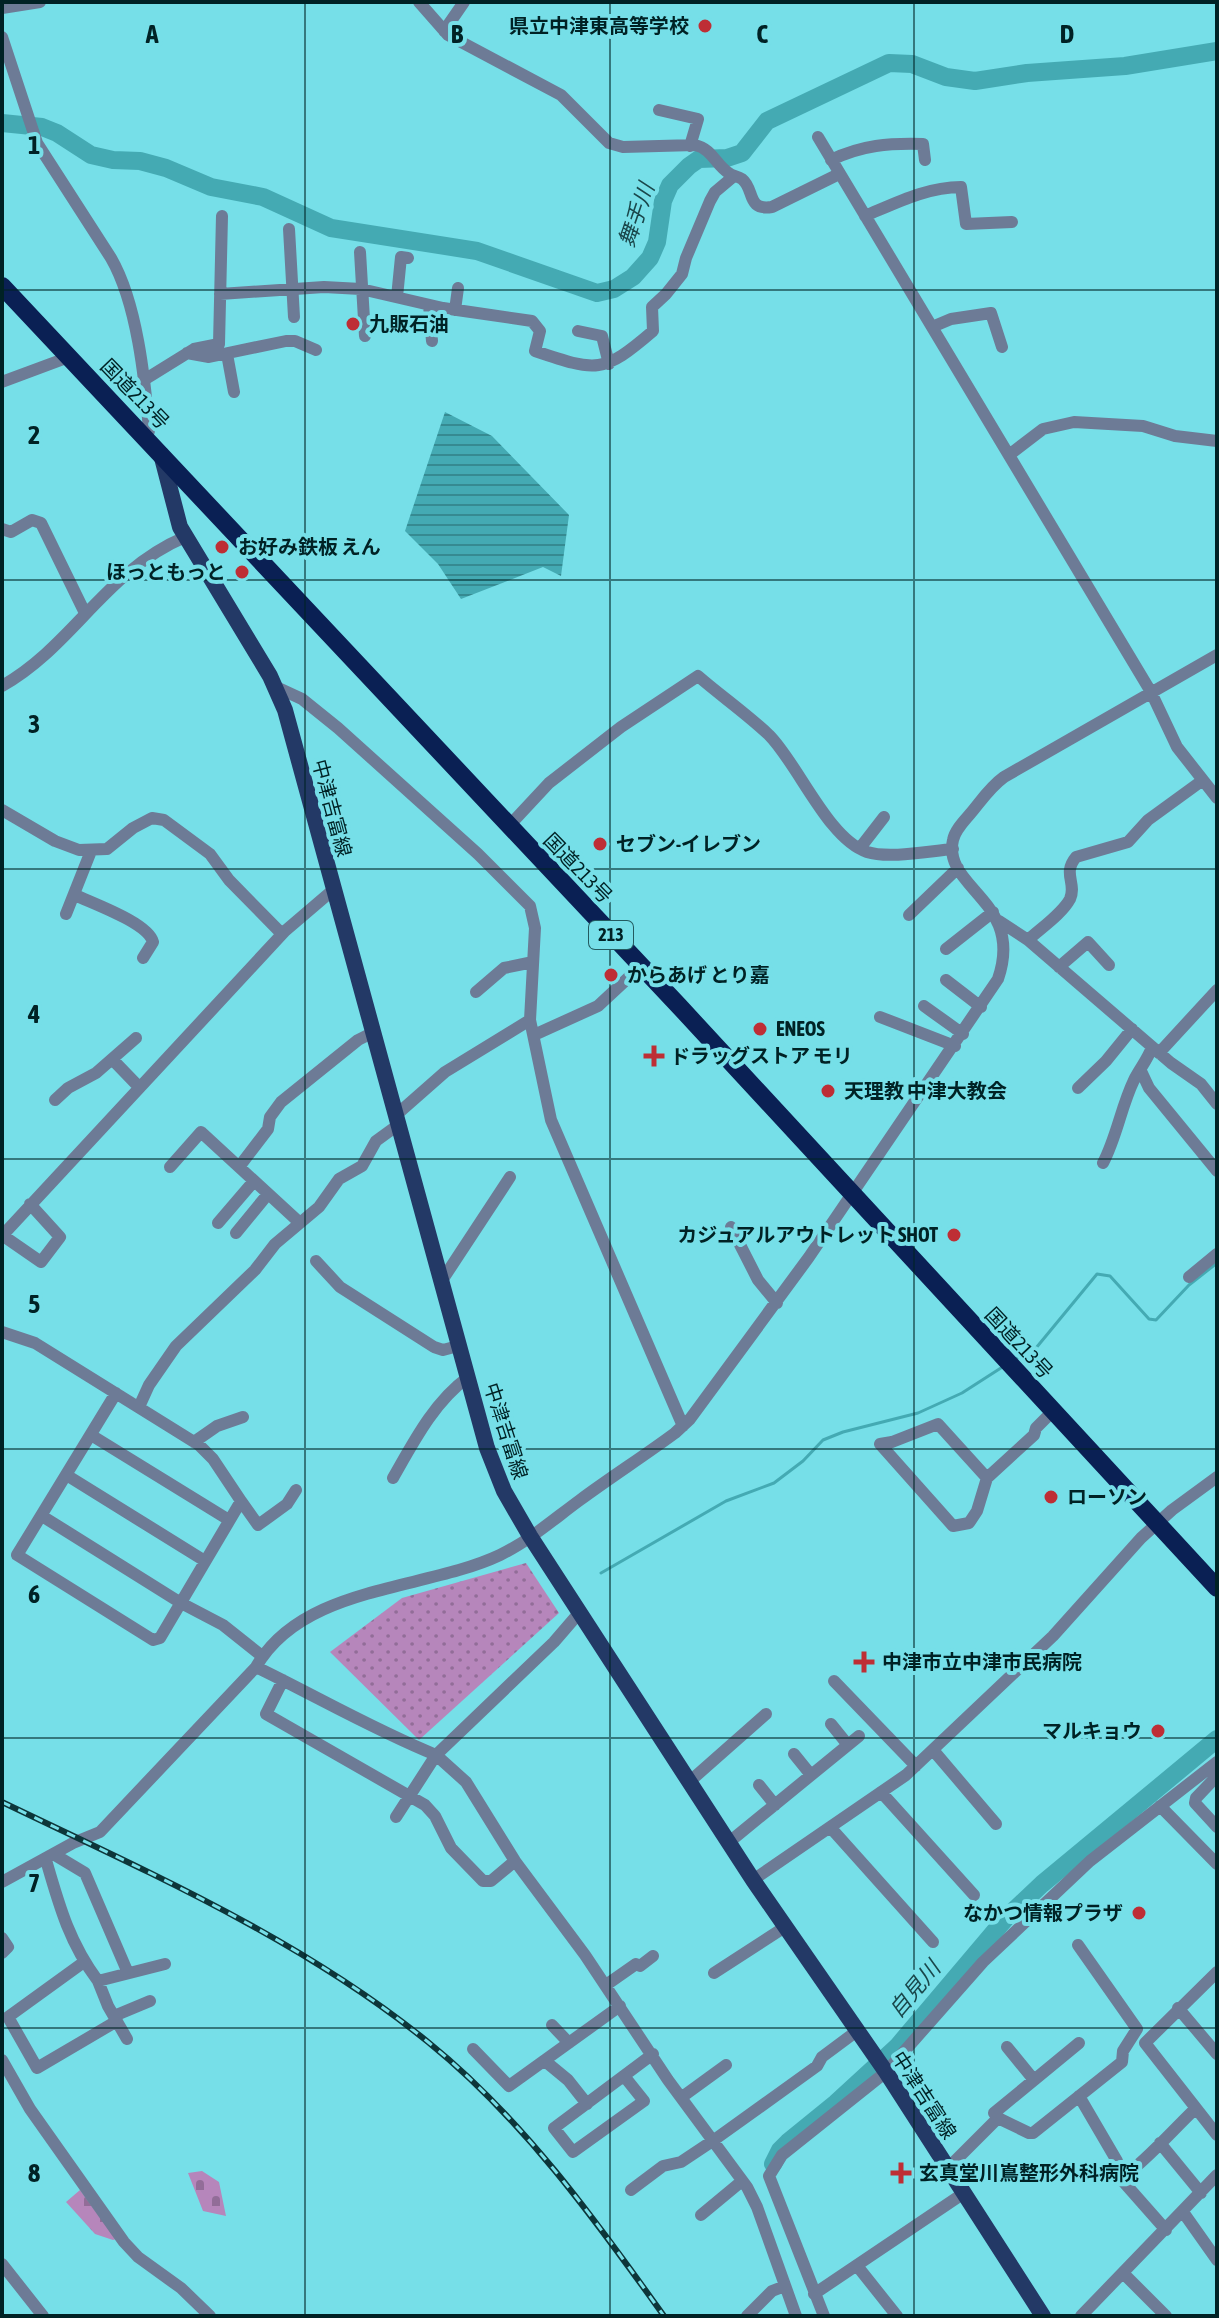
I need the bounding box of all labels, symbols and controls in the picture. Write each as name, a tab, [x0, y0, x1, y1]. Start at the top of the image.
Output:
place label: 県立中津東高等学校	[509, 14, 689, 37]
marker: 県立中津東高等学校	[696, 17, 714, 35]
text: A	[145, 19, 159, 49]
text: B	[451, 19, 464, 49]
text: C	[756, 19, 768, 49]
text: D	[1060, 19, 1074, 49]
text: 1	[28, 130, 40, 160]
water label: 舞手川	[613, 178, 660, 250]
place label: 九販石油	[369, 312, 449, 335]
marker: 九販石油	[344, 315, 362, 333]
street label: 国道213号	[96, 354, 174, 433]
text: 2	[28, 420, 40, 450]
place label: お好み鉄板 えん	[238, 535, 381, 558]
marker: お好み鉄板 えん	[213, 538, 231, 556]
place label: ほっともっと	[106, 560, 226, 583]
marker: ほっともっと	[233, 563, 251, 581]
text: 3	[28, 709, 40, 739]
street label: 中津吉富線	[308, 757, 357, 859]
street label: 国道213号	[539, 828, 617, 907]
place label: セブン-イレブン	[616, 832, 761, 855]
marker: セブン-イレブン	[591, 835, 609, 853]
road number: 213	[589, 921, 633, 949]
place label: からあげ とり嘉	[627, 963, 770, 986]
marker: からあげ とり嘉	[602, 966, 620, 984]
text: 4	[27, 999, 40, 1029]
place label: ENEOS	[776, 1017, 826, 1040]
marker: ENEOS	[751, 1020, 769, 1038]
place label: ドラッグストア モリ	[670, 1044, 853, 1067]
marker: ドラッグストア モリ	[645, 1047, 663, 1065]
place label: 天理教 中津大教会	[844, 1079, 1007, 1102]
marker: 天理教 中津大教会	[819, 1082, 837, 1100]
place label: カジュアルアウトレット SHOT	[677, 1223, 938, 1246]
marker: カジュアルアウトレット SHOT	[945, 1226, 963, 1244]
text: 5	[28, 1289, 40, 1319]
street label: 国道213号	[981, 1303, 1058, 1383]
street label: 中津吉富線	[480, 1380, 533, 1482]
place label: ローソン	[1067, 1485, 1147, 1508]
marker: ローソン	[1042, 1488, 1060, 1506]
text: 6	[28, 1579, 40, 1609]
place label: 中津市立中津市民病院	[882, 1650, 1082, 1673]
marker: 中津市立中津市民病院	[853, 1651, 875, 1673]
place label: マルキョウ	[1042, 1719, 1142, 1742]
marker: マルキョウ	[1149, 1722, 1167, 1740]
text: 7	[28, 1868, 40, 1898]
place label: なかつ情報プラザ	[963, 1901, 1123, 1924]
marker: なかつ情報プラザ	[1130, 1904, 1148, 1922]
water label: 自見川	[883, 1954, 946, 2023]
street label: 中津吉富線	[888, 2047, 961, 2143]
text: 8	[28, 2158, 40, 2188]
place label: 玄真堂川嶌整形外科病院	[919, 2161, 1139, 2184]
marker: 玄真堂川嶌整形外科病院	[890, 2162, 912, 2184]

